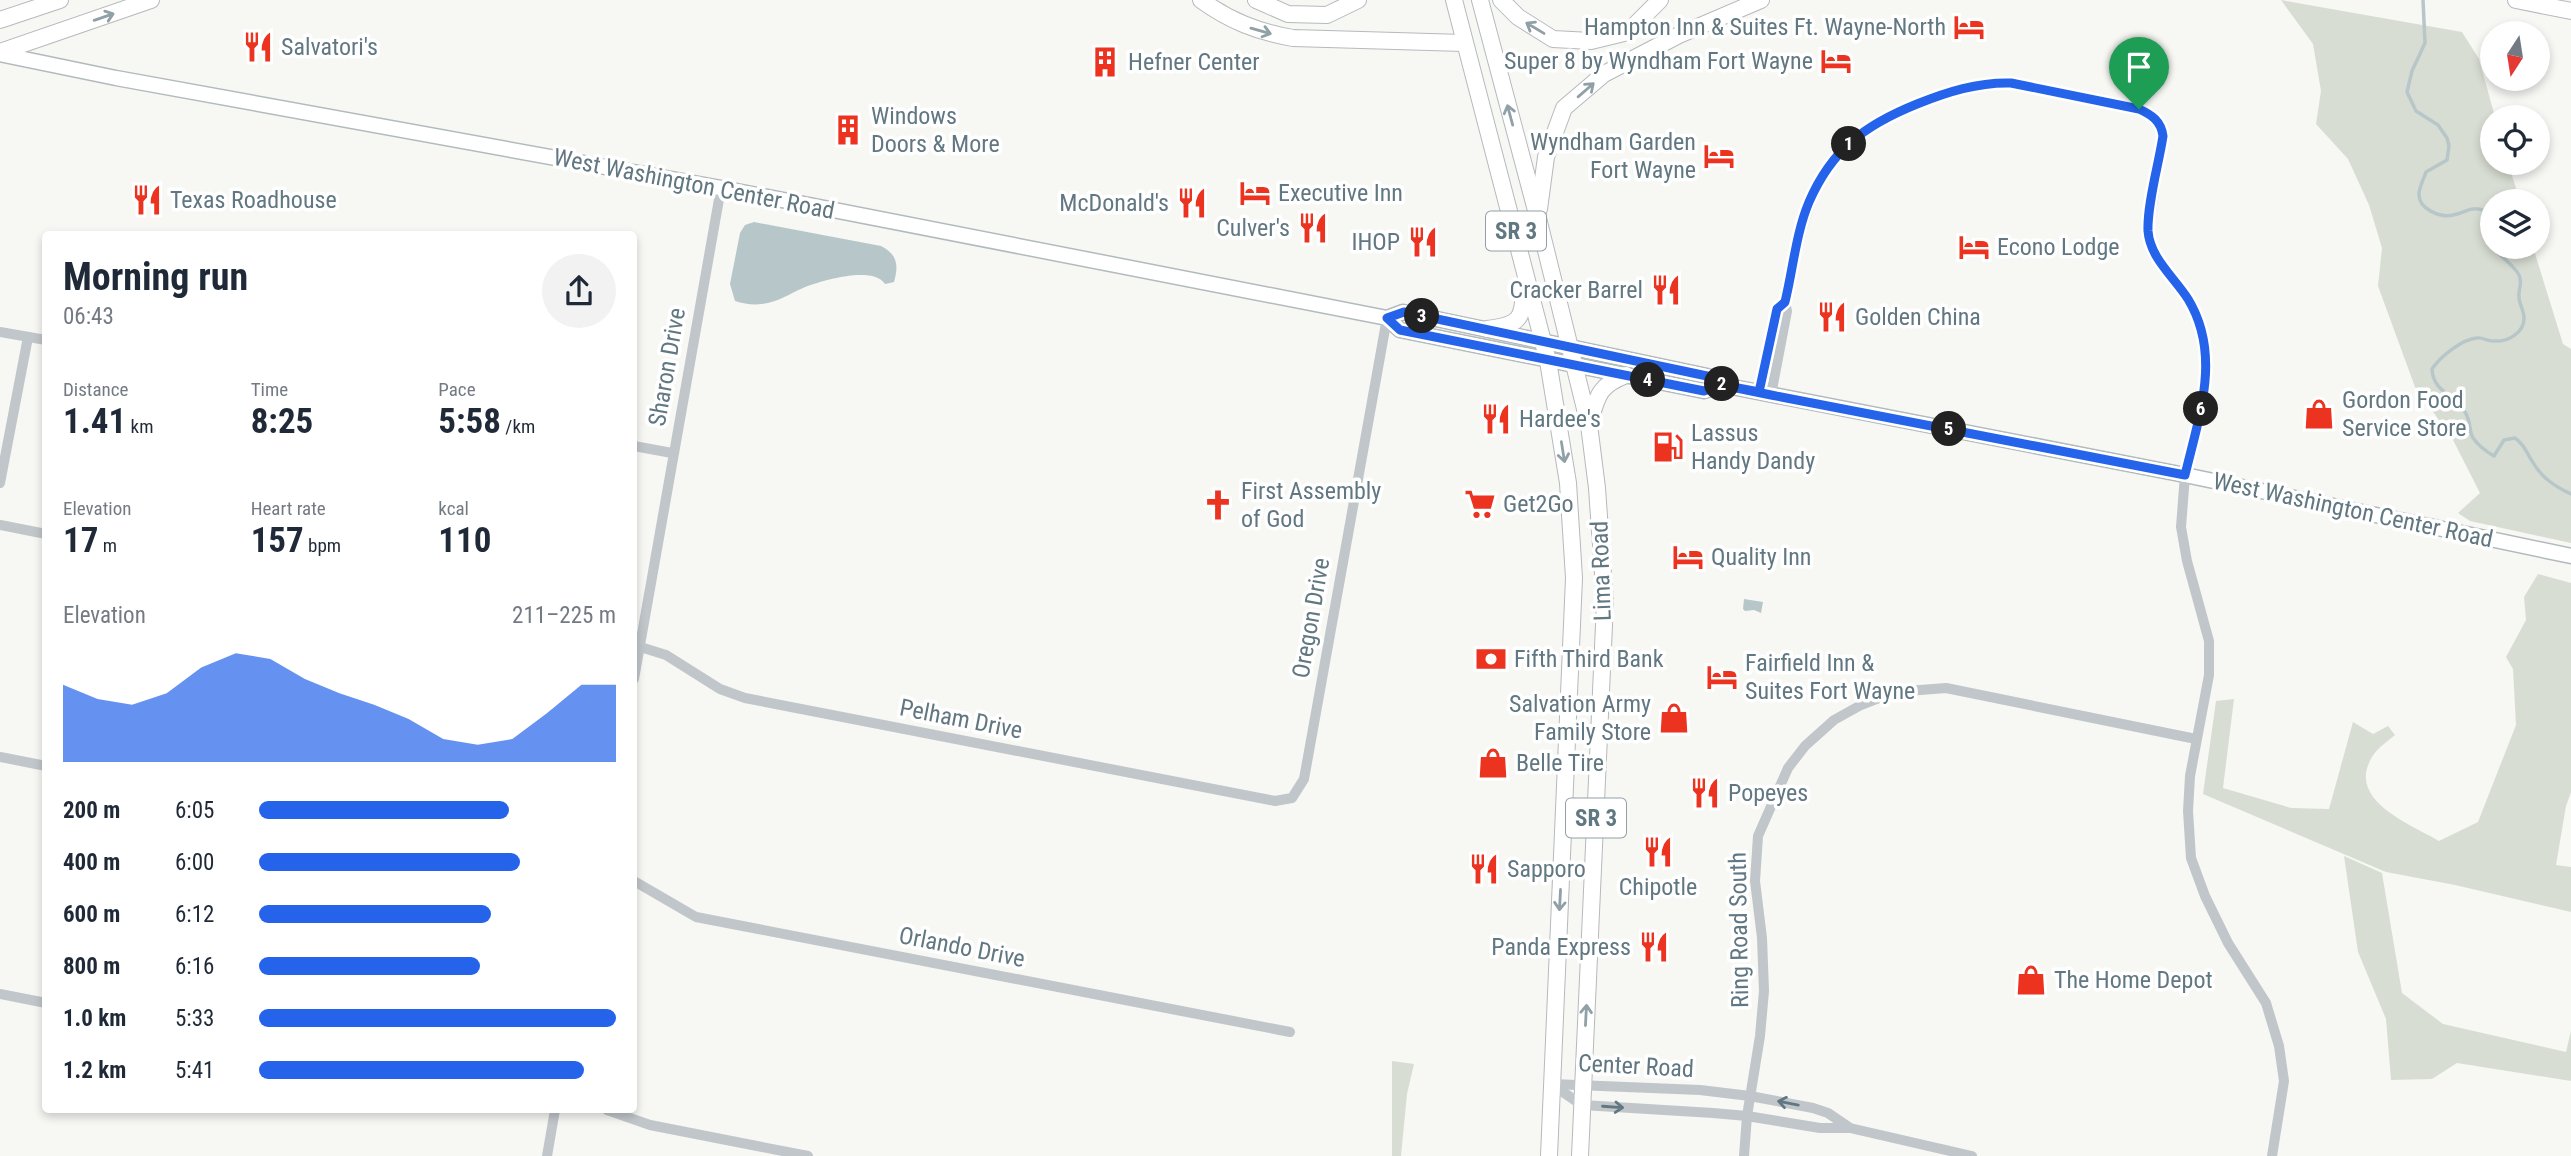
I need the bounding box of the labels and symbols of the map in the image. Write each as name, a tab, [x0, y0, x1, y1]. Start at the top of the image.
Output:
one-way arrow	[93, 10, 115, 23]
hotel icon: Hampton Inn & Suites Ft. Wayne-North	[1952, 10, 1986, 44]
place label: Hampton Inn & Suites Ft. Wayne-North	[1584, 13, 1946, 41]
one-way arrow	[1526, 20, 1546, 34]
north arrow	[2480, 21, 2550, 91]
one-way arrow	[1250, 25, 1272, 38]
restaurant icon: Salvatori's	[241, 30, 275, 64]
place label: Salvatori's	[281, 33, 378, 61]
pin	[2109, 37, 2169, 109]
hotel icon: Super 8 by Wyndham Fort Wayne	[1819, 44, 1853, 78]
building icon: Hefner Center	[1088, 45, 1122, 79]
place label: Super 8 by Wyndham Fort Wayne	[1504, 47, 1813, 75]
place label: Hefner Center	[1128, 48, 1260, 76]
one-way arrow	[1577, 82, 1595, 98]
place label: Windows Doors & More	[871, 102, 1000, 158]
one-way arrow	[1503, 105, 1516, 127]
building icon: Windows Doors & More	[831, 113, 865, 147]
pin: 1	[1832, 127, 1867, 162]
place label: Wyndham Garden Fort Wayne	[1530, 128, 1696, 184]
hotel icon: Wyndham Garden Fort Wayne	[1702, 139, 1736, 173]
street label: West Washington Center Road	[551, 143, 837, 225]
hotel icon: Executive Inn	[1238, 176, 1272, 210]
place label: Executive Inn	[1278, 179, 1403, 207]
restaurant icon: Texas Roadhouse	[130, 183, 164, 217]
place label: Texas Roadhouse	[170, 186, 337, 214]
restaurant icon: McDonald's	[1175, 186, 1209, 220]
place label: McDonald's	[1059, 189, 1169, 217]
restaurant icon: Culver's	[1296, 211, 1330, 245]
road number: SR 3	[1486, 212, 1546, 250]
place label: Culver's	[1216, 214, 1290, 242]
restaurant icon: IHOP	[1406, 225, 1440, 259]
place label: IHOP	[1351, 228, 1400, 256]
hotel icon: Econo Lodge	[1957, 230, 1991, 264]
place label: Econo Lodge	[1997, 233, 2119, 261]
restaurant icon: Cracker Barrel	[1649, 273, 1683, 307]
place label: Cracker Barrel	[1510, 276, 1643, 304]
pin: 3	[1404, 298, 1440, 334]
restaurant icon: Golden China	[1815, 300, 1849, 334]
place label: Golden China	[1855, 303, 1981, 331]
street label: Sharon Drive	[643, 306, 691, 428]
pin: 4	[1630, 362, 1666, 398]
pin: 2	[1704, 366, 1740, 402]
place label: Gordon Food Service Store	[2342, 386, 2467, 442]
pin: 6	[2184, 392, 2218, 426]
shop icon: Gordon Food Service Store	[2302, 397, 2336, 431]
restaurant icon: Hardee's	[1479, 402, 1513, 436]
place label: Hardee's	[1519, 405, 1601, 433]
pin: 5	[1932, 412, 1966, 446]
place label: Lassus Handy Dandy	[1691, 419, 1815, 475]
fuel station icon: Lassus Handy Dandy	[1651, 430, 1685, 464]
one-way arrow	[1557, 440, 1570, 463]
street label: West Washington Center Road	[2210, 467, 2496, 553]
place label: First Assembly of God	[1241, 477, 1381, 533]
supermarket icon: Get2Go	[1463, 487, 1497, 521]
church icon: First Assembly of God	[1201, 488, 1235, 522]
place label: Get2Go	[1503, 490, 1574, 518]
street label: Lima Road	[1585, 520, 1617, 622]
hotel icon: Quality Inn	[1671, 540, 1705, 574]
place label: Quality Inn	[1711, 543, 1811, 571]
street label: Oregon Drive	[1287, 556, 1335, 680]
bank icon: Fifth Third Bank	[1474, 642, 1508, 676]
place label: Fifth Third Bank	[1514, 645, 1664, 673]
place label: Fairfield Inn & Suites Fort Wayne	[1745, 649, 1915, 705]
hotel icon: Fairfield Inn & Suites Fort Wayne	[1705, 660, 1739, 694]
place label: Salvation Army Family Store	[1509, 690, 1651, 746]
street label: Pelham Drive	[897, 693, 1025, 745]
shop icon: Salvation Army Family Store	[1657, 701, 1691, 735]
shop icon: Belle Tire	[1476, 746, 1510, 780]
place label: Belle Tire	[1516, 749, 1604, 777]
restaurant icon: Popeyes	[1688, 776, 1722, 810]
place label: Popeyes	[1728, 779, 1808, 807]
road number: SR 3	[1566, 798, 1626, 838]
restaurant icon: Chipotle	[1641, 835, 1675, 869]
restaurant icon: Sapporo	[1467, 852, 1501, 886]
street label: Ring Road South	[1724, 852, 1754, 1008]
place label: Sapporo	[1507, 855, 1586, 883]
place label: Chipotle	[1619, 873, 1697, 901]
one-way arrow	[1553, 888, 1566, 911]
street label: Orlando Drive	[897, 921, 1027, 973]
restaurant icon: Panda Express	[1637, 930, 1671, 964]
place label: Panda Express	[1491, 933, 1631, 961]
shop icon: The Home Depot	[2014, 963, 2048, 997]
place label: The Home Depot	[2054, 966, 2213, 994]
one-way arrow	[1579, 1004, 1592, 1027]
street label: Center Road	[1577, 1049, 1695, 1083]
one-way arrow	[1777, 1096, 1800, 1109]
one-way arrow	[1601, 1101, 1624, 1114]

